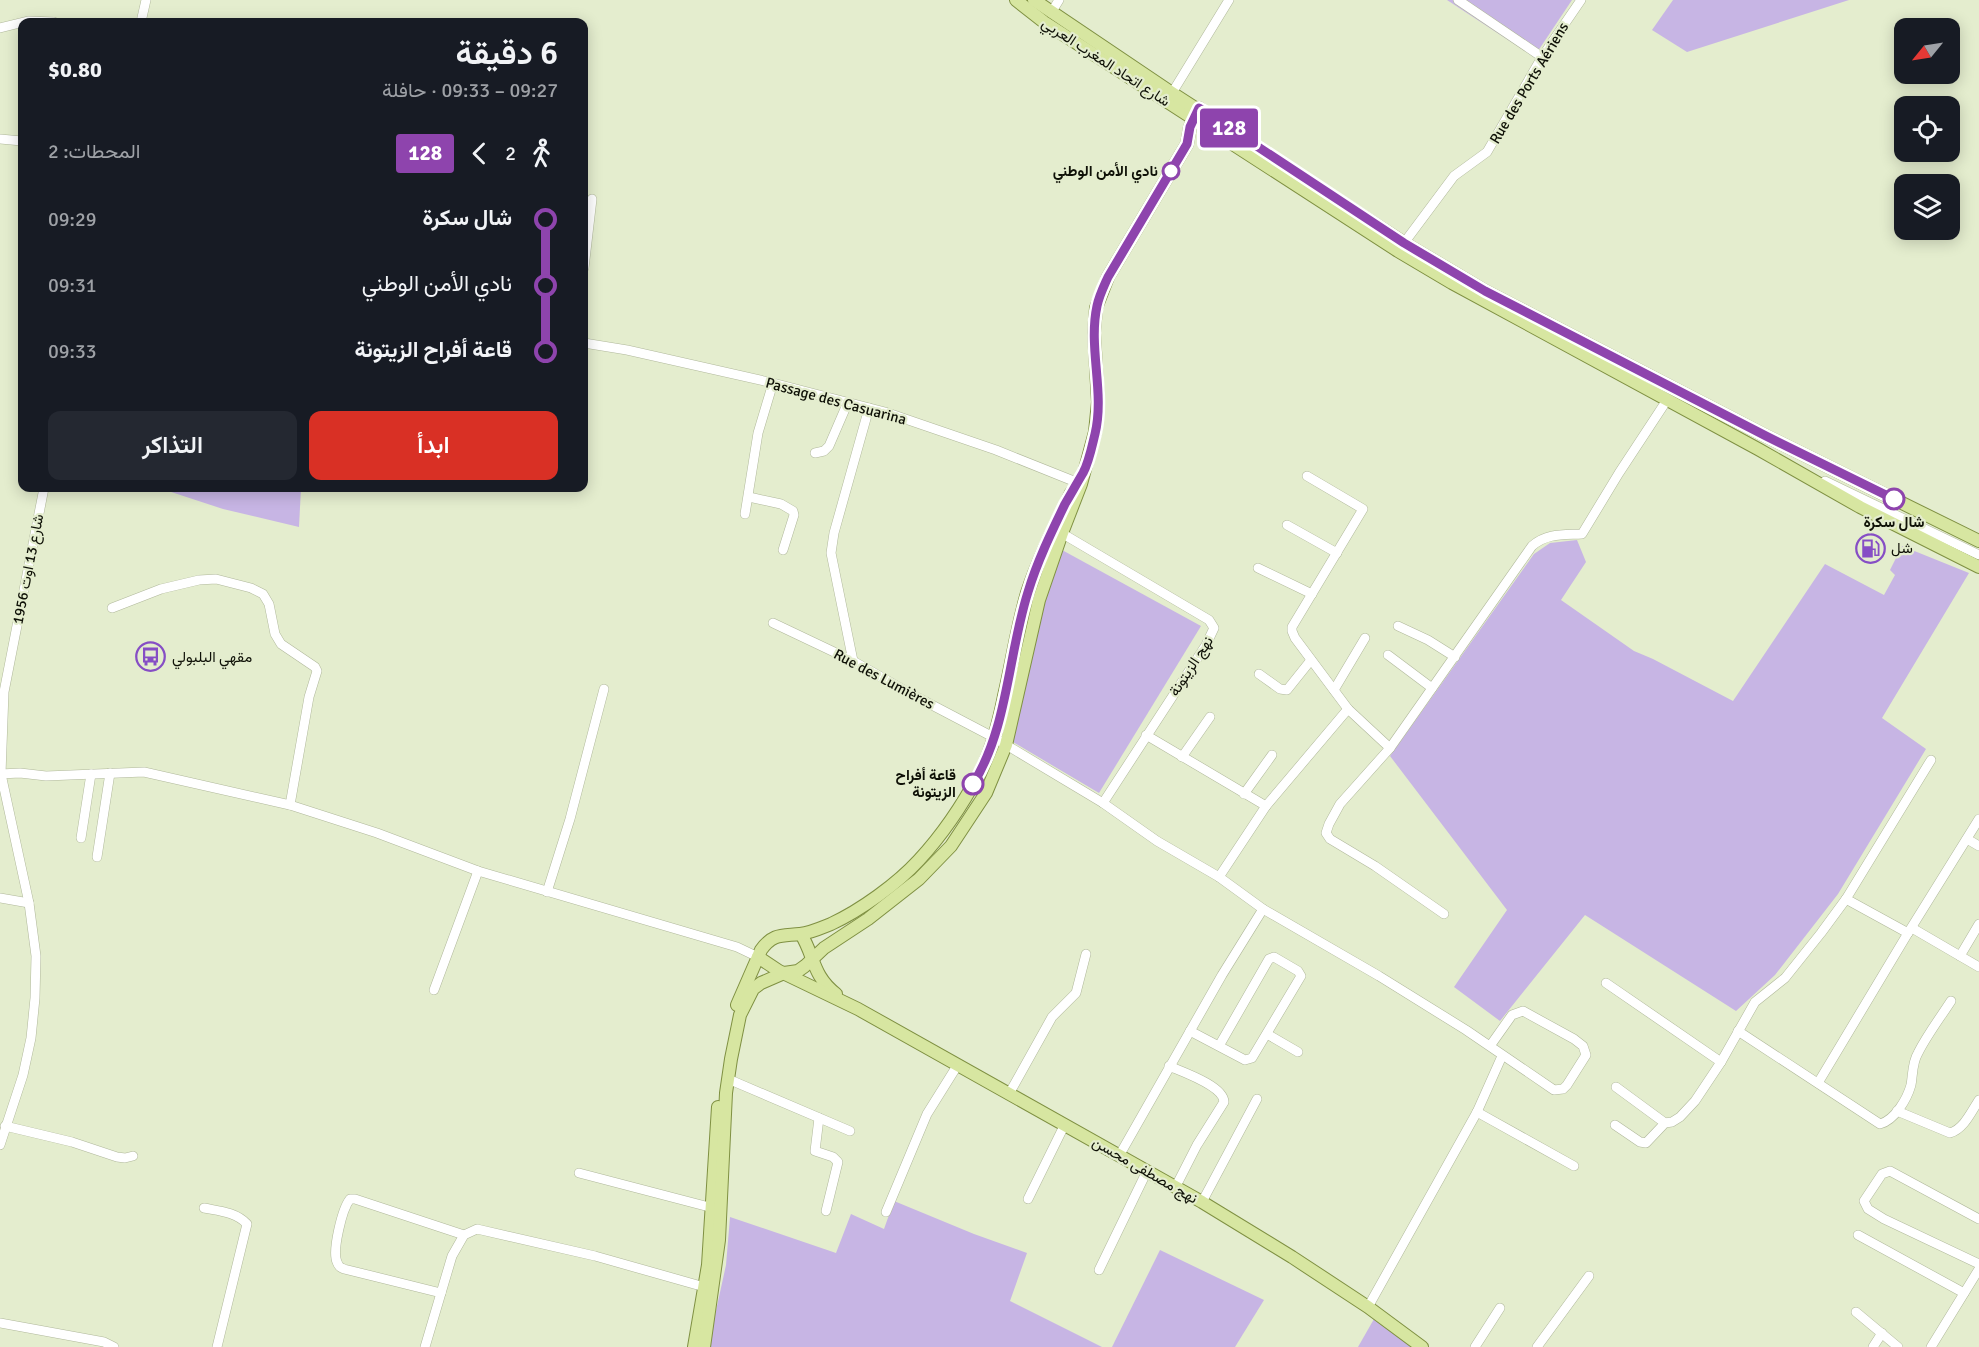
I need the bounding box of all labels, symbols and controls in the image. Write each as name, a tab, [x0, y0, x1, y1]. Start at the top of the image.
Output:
street label: شارع اتحاد المغرب العربي	[1036, 14, 1174, 114]
north arrow	[1894, 18, 1960, 84]
map controls	[1894, 18, 1960, 240]
street label: Rue des Ports Aériens	[1486, 19, 1573, 147]
text: 6 دقيقة	[455, 33, 558, 74]
text: $0.80	[48, 56, 102, 83]
text: 09:27 – 09:33 · حافلة	[382, 78, 558, 103]
button: locate	[1894, 96, 1960, 162]
line badge: 128	[1194, 108, 1264, 148]
text: 128	[1212, 115, 1246, 141]
icon: back	[463, 137, 496, 170]
icon: walk	[525, 137, 558, 170]
text: المحطات: 2	[48, 139, 140, 164]
text: 128	[408, 140, 442, 166]
text: 2	[505, 141, 516, 166]
place label: نادي الأمن الوطني	[1053, 162, 1158, 184]
marker: نادي الأمن الوطني	[1162, 162, 1180, 180]
button: layers	[1894, 174, 1960, 240]
text: شال سكرة	[422, 204, 512, 231]
text: 09:29	[48, 207, 97, 232]
text: نادي الأمن الوطني	[362, 270, 512, 297]
text: 09:31	[48, 273, 97, 298]
text: قاعة أفراح الزيتونة	[354, 336, 512, 363]
text: 09:33	[48, 339, 97, 364]
street label: Passage des Casuarina	[764, 374, 908, 428]
button: التذاكر	[48, 411, 297, 480]
button: ابدأ	[309, 411, 558, 480]
marker: شال سكرة	[1883, 488, 1905, 510]
street label: شارع 13 اوت 1956	[8, 512, 50, 626]
place label: شال سكرة	[1863, 513, 1925, 531]
fuel station icon: شل	[1854, 532, 1886, 564]
place label: شل	[1891, 539, 1913, 557]
street label: نهج الزيتونة	[1165, 633, 1219, 700]
bus stop icon: مقهي البلبولي	[135, 641, 167, 673]
street label: Rue des Lumières	[831, 645, 938, 713]
place label: مقهي البلبولي	[172, 648, 252, 670]
place label: قاعة أفراح الزيتونة	[896, 766, 956, 801]
marker: قاعة أفراح الزيتونة	[962, 773, 984, 795]
street label: نهج مصطفى محسن	[1088, 1133, 1201, 1209]

